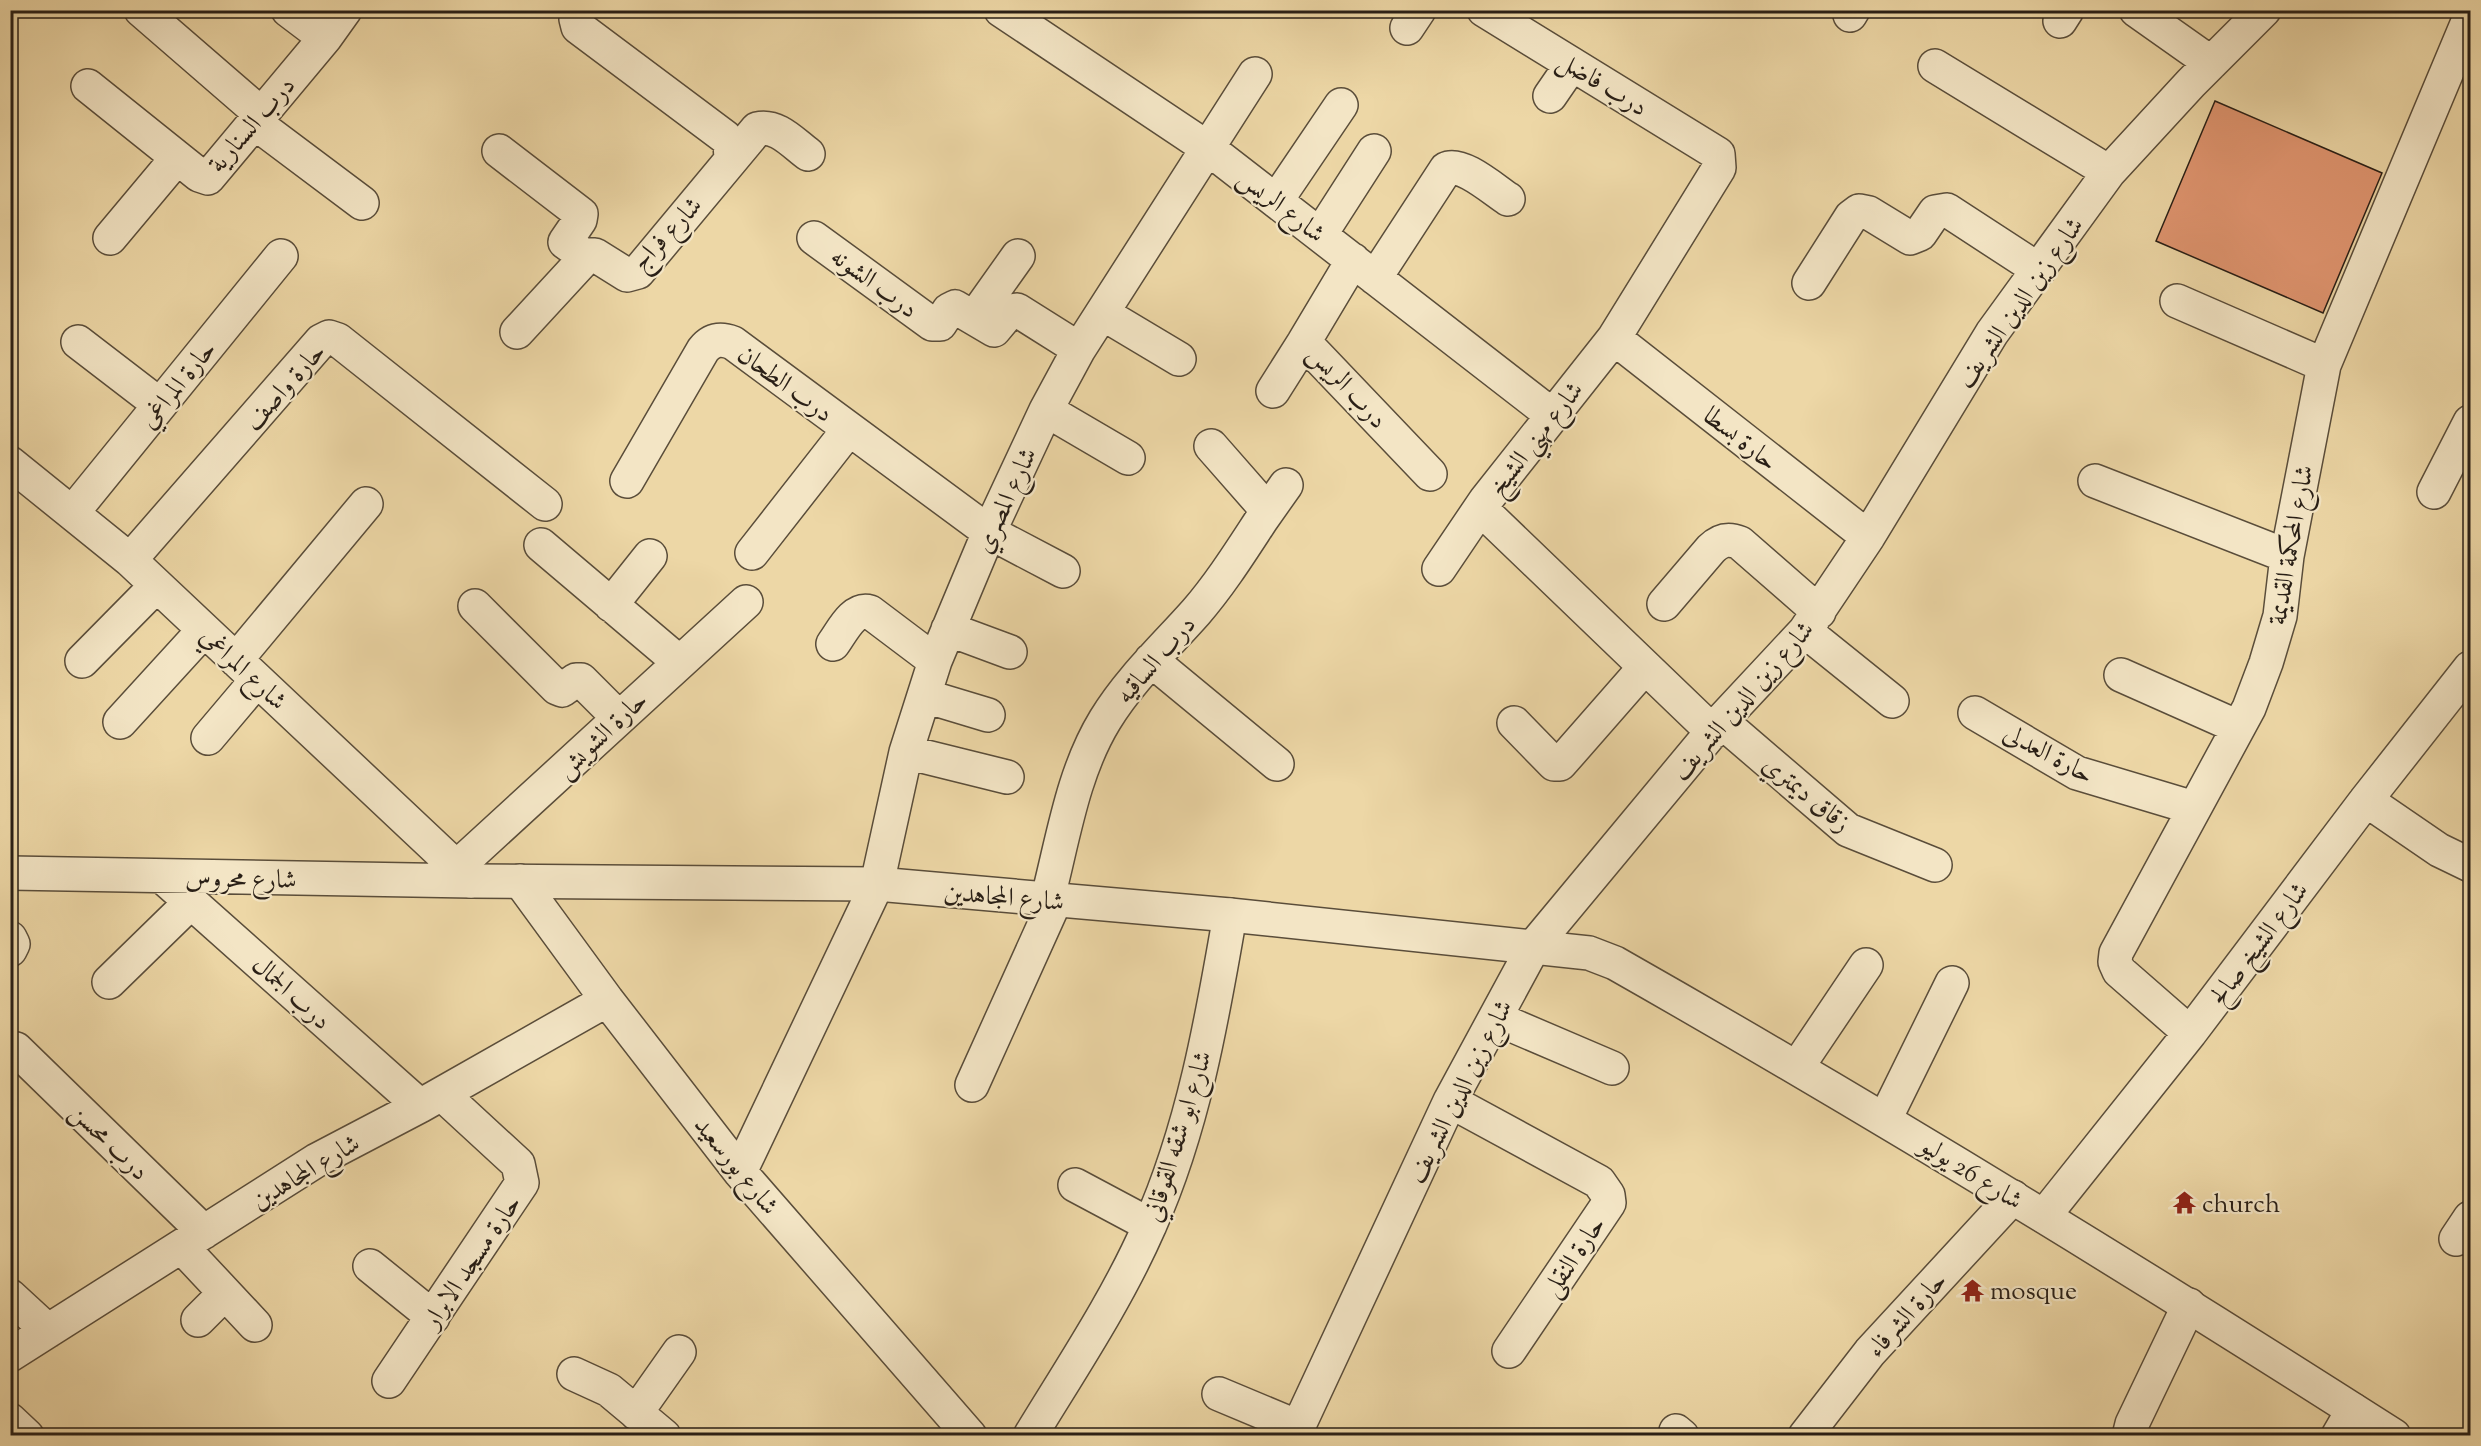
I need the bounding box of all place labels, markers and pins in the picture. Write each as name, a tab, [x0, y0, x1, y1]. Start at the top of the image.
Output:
place label: church	[2202, 1187, 2280, 1224]
temple icon: church	[2171, 1190, 2197, 1216]
place label: mosque	[1990, 1274, 2077, 1311]
temple icon: mosque	[1959, 1277, 1985, 1303]

